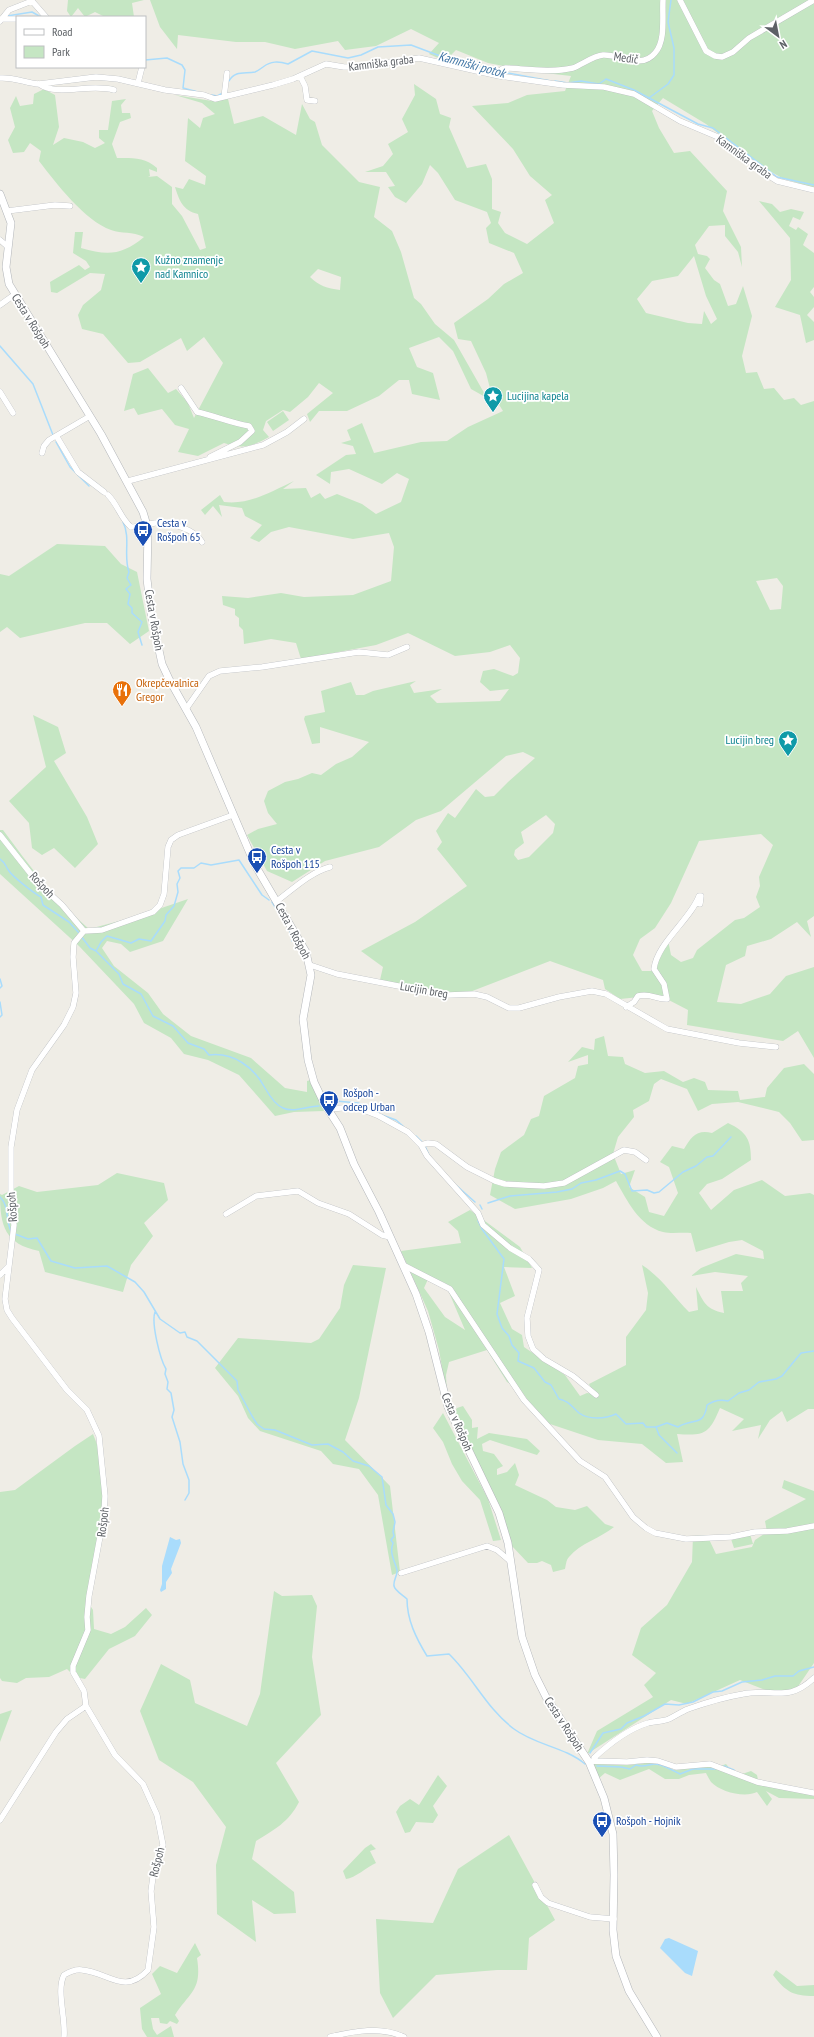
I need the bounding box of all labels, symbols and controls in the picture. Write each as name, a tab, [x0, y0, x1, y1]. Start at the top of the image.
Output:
legend	[16, 16, 146, 68]
north arrow	[758, 16, 798, 56]
text: Road	[52, 24, 72, 39]
text: N	[777, 37, 790, 52]
text: Park	[52, 44, 70, 59]
water label: Kamniški potok	[436, 47, 509, 82]
street label: Medič	[613, 48, 640, 67]
street label: Kamniška graba	[348, 51, 415, 74]
street label: Kamniška graba	[713, 131, 775, 182]
place label: Kužno znamenje nad Kamnico	[155, 252, 223, 281]
place icon: Kužno znamenje nad Kamnico	[130, 256, 152, 284]
street label: Cesta v Rošpoh	[9, 291, 54, 351]
place icon: Lucijina kapela	[482, 385, 504, 413]
place label: Lucijina kapela	[507, 388, 569, 403]
place label: Cesta v Rošpoh 65	[157, 515, 201, 544]
bus stop icon: Cesta v Rošpoh 65	[132, 519, 154, 547]
street label: Cesta v Rošpoh	[142, 588, 167, 652]
place label: Okrepčevalnica Gregor	[136, 675, 199, 704]
restaurant icon: Okrepčevalnica Gregor	[111, 679, 133, 707]
place icon: Lucijin breg	[777, 729, 799, 757]
place label: Lucijin breg	[726, 732, 774, 747]
place label: Cesta v Rošpoh 115	[271, 842, 320, 871]
bus stop icon: Cesta v Rošpoh 115	[246, 846, 268, 874]
street label: Rošpoh	[27, 868, 58, 901]
street label: Cesta v Rošpoh	[272, 900, 315, 962]
street label: Lucijin breg	[399, 978, 449, 1001]
place label: Rošpoh - odcep Urban	[343, 1085, 395, 1114]
bus stop icon: Rošpoh - odcep Urban	[318, 1089, 340, 1117]
street label: Rošpoh	[3, 1191, 20, 1223]
street label: Cesta v Rošpoh	[438, 1390, 476, 1453]
street label: Rošpoh	[93, 1506, 112, 1538]
street label: Cesta v Rošpoh	[541, 1694, 588, 1754]
bus stop icon: Rošpoh - Hojnik	[591, 1810, 613, 1838]
place label: Rošpoh - Hojnik	[616, 1813, 681, 1828]
street label: Rošpoh	[146, 1845, 167, 1878]

